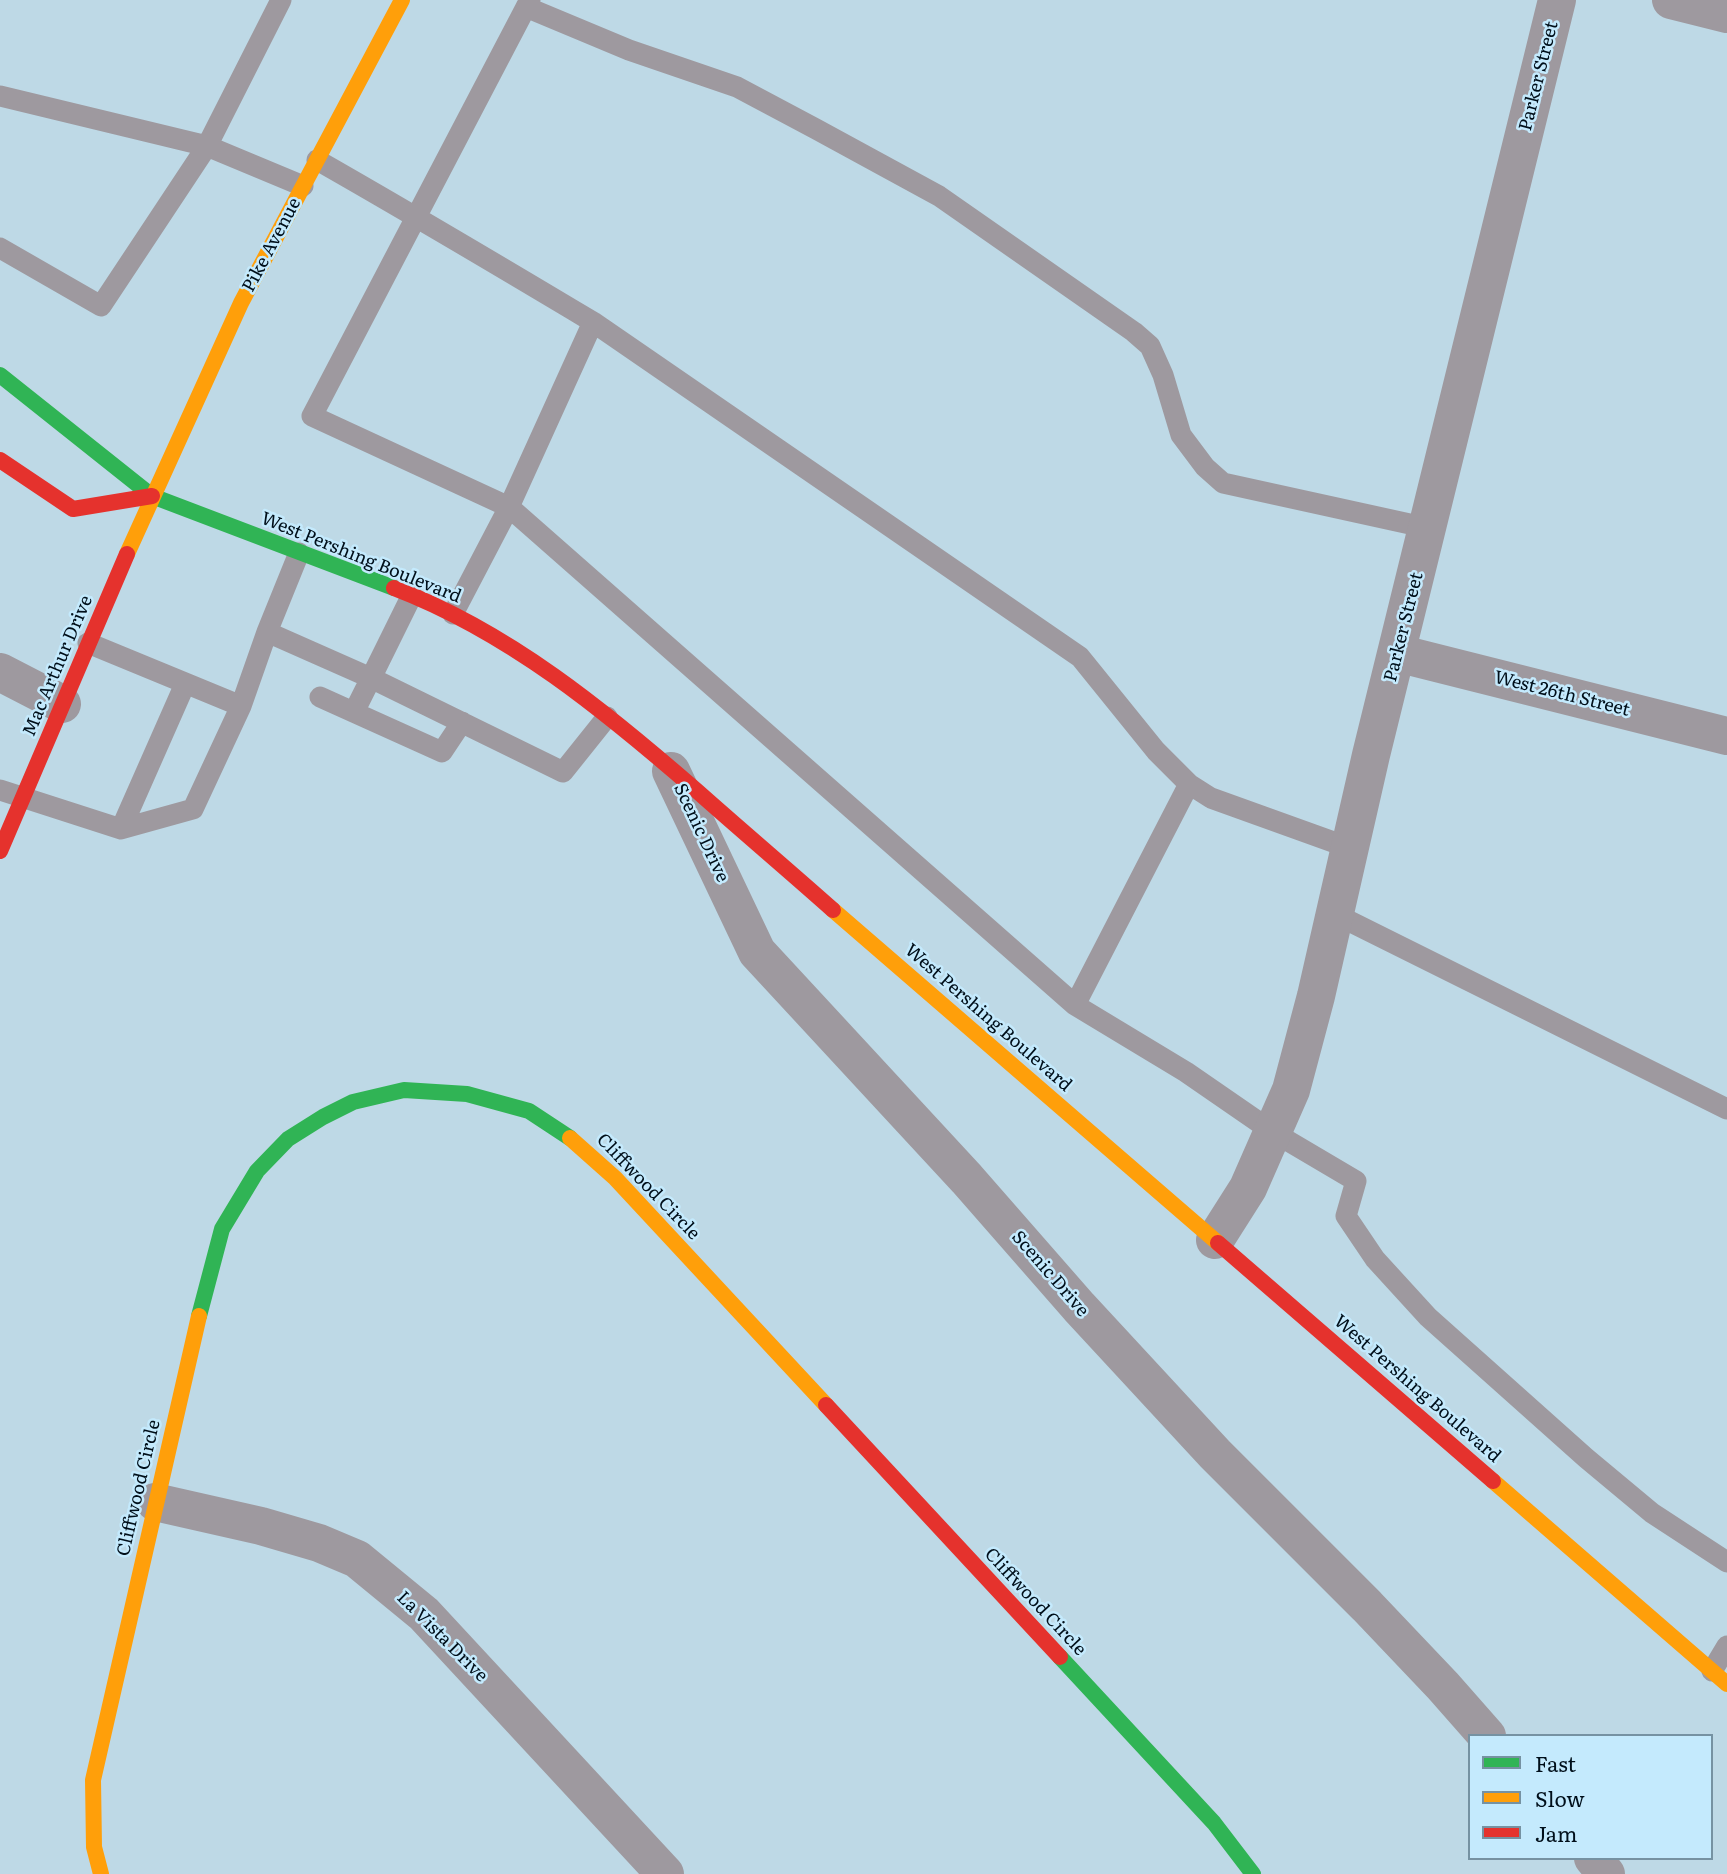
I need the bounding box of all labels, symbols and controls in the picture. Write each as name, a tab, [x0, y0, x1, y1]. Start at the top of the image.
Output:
street label: Parker Street	[1515, 19, 1563, 133]
street label: Pike Avenue	[238, 194, 306, 296]
street label: West Pershing Boulevard	[258, 508, 464, 608]
street label: Parker Street	[1380, 570, 1428, 684]
street label: Mac Arthur Drive	[19, 592, 97, 740]
street label: West 26th Street	[1492, 667, 1632, 721]
street label: Scenic Drive	[669, 780, 733, 886]
street label: West Pershing Boulevard	[900, 940, 1076, 1096]
street label: Cliffwood Circle	[592, 1129, 704, 1245]
street label: Scenic Drive	[1007, 1227, 1093, 1321]
street label: West Pershing Boulevard	[1329, 1311, 1505, 1467]
street label: Cliffwood Circle	[113, 1418, 165, 1558]
street label: Cliffwood Circle	[980, 1544, 1090, 1660]
street label: La Vista Drive	[392, 1587, 492, 1687]
legend	[1468, 1734, 1713, 1860]
text: Fast	[1535, 1747, 1576, 1778]
text: Slow	[1535, 1782, 1585, 1813]
text: Jam	[1535, 1817, 1577, 1848]

